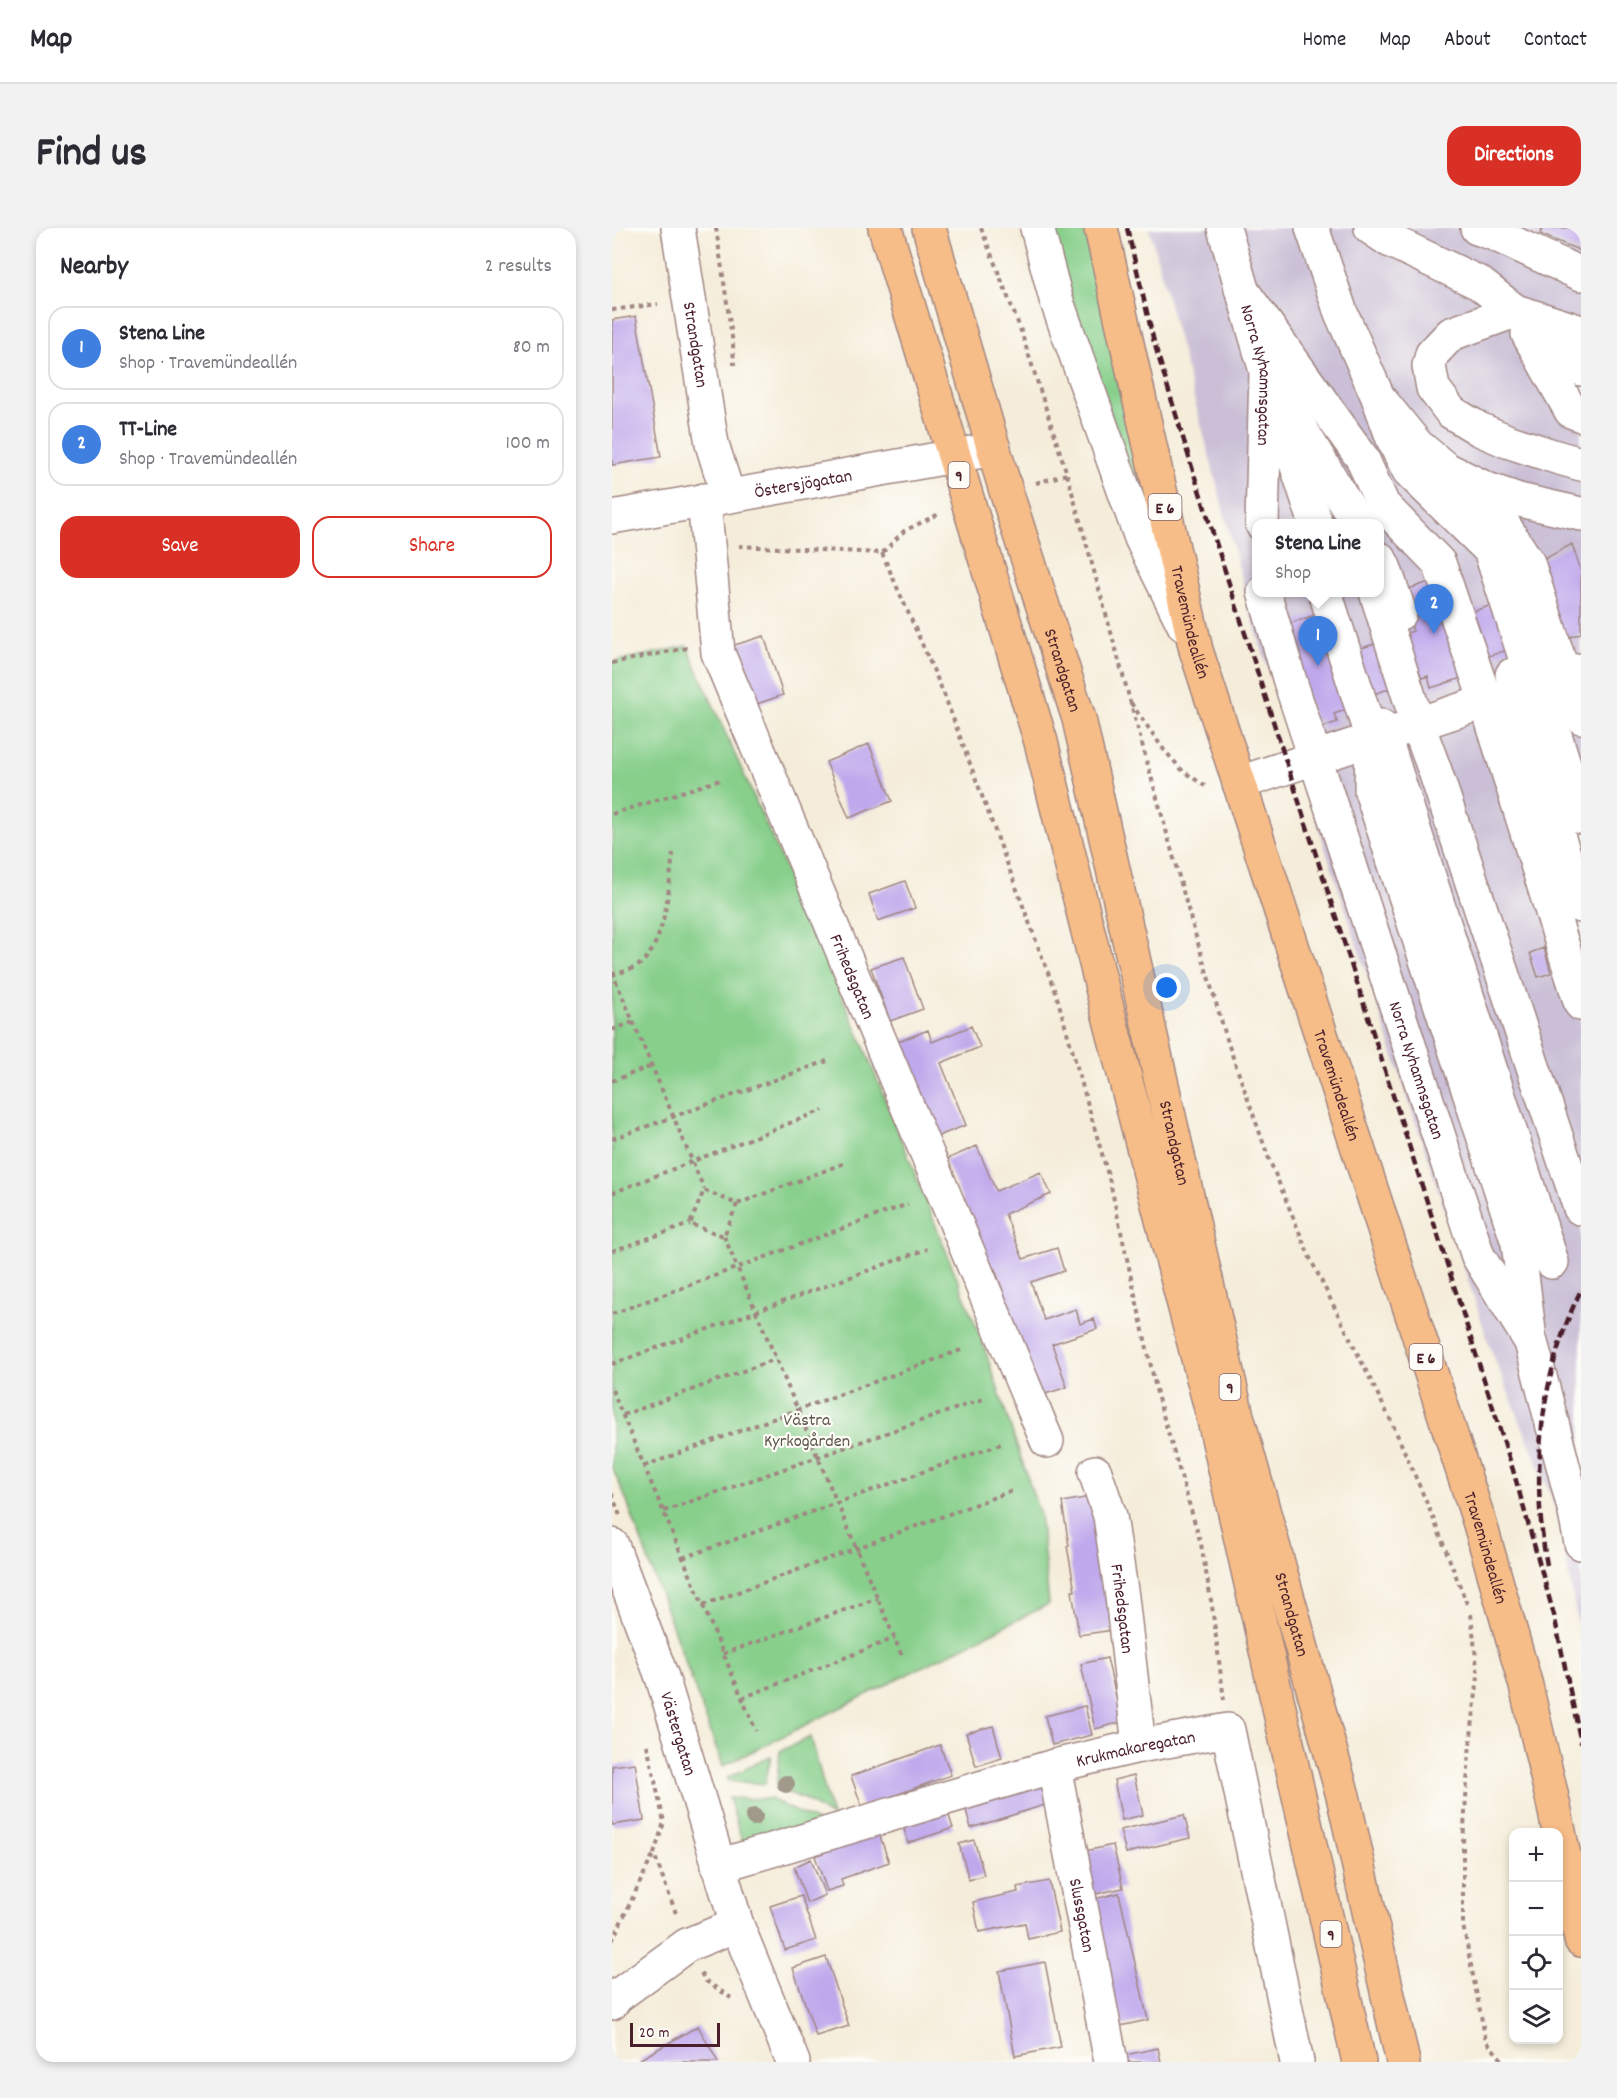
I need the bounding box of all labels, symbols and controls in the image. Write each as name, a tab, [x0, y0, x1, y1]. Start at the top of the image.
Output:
text: Map	[30, 21, 72, 61]
text: Home	[1302, 26, 1346, 56]
text: Map	[1379, 26, 1411, 56]
text: About	[1444, 26, 1491, 56]
text: Contact	[1524, 26, 1587, 56]
text: Find us	[36, 126, 147, 186]
button: Directions	[1447, 126, 1581, 186]
text: Nearby	[60, 249, 128, 286]
text: 2 results	[485, 253, 552, 281]
street label: Strandgatan	[675, 300, 713, 390]
street label: Norra Nyhamnsgatan	[1232, 302, 1276, 446]
text: Stena Line	[119, 319, 205, 350]
text: 1	[79, 334, 84, 362]
text: 80 m	[513, 334, 550, 362]
text: Shop · Travemündeallén	[119, 350, 297, 378]
text: TT-Line	[119, 415, 177, 446]
text: 2	[77, 430, 86, 458]
text: 100 m	[506, 430, 550, 458]
text: Shop · Travemündeallén	[119, 446, 297, 474]
road number: 9	[948, 462, 970, 488]
street label: Östersjögatan	[753, 465, 854, 506]
road number: E 6	[1148, 494, 1182, 520]
button: Save	[60, 516, 300, 578]
button: Share	[312, 516, 552, 578]
popup	[1252, 519, 1384, 597]
text: Stena Line	[1275, 529, 1361, 560]
text: Shop	[1275, 560, 1311, 588]
street label: Travemündeallén	[1162, 563, 1215, 683]
pin: 2	[1414, 584, 1454, 634]
pin: 1	[1298, 616, 1338, 666]
street label: Strandgatan	[1036, 626, 1086, 716]
street label: Frihedsgatan	[822, 931, 880, 1024]
your location	[1152, 973, 1181, 1002]
street label: Norra Nyhamnsgatan	[1381, 999, 1449, 1143]
street label: Travemündeallén	[1305, 1027, 1365, 1145]
street label: Strandgatan	[1151, 1099, 1194, 1188]
road number: E 6	[1410, 1344, 1442, 1370]
road number: 9	[1220, 1374, 1240, 1400]
park label: Västra Kyrkogården	[764, 1409, 850, 1455]
street label: Travemündeallén	[1455, 1489, 1512, 1607]
street label: Frihedsgatan	[1102, 1563, 1138, 1655]
street label: Strandgatan	[1266, 1570, 1314, 1660]
street label: Västergatan	[652, 1689, 701, 1779]
street label: Krukmakaregatan	[1074, 1726, 1197, 1775]
map controls	[1509, 1828, 1563, 2044]
button: +	[1509, 1828, 1563, 1882]
street label: Slussgatan	[1061, 1877, 1100, 1955]
button: −	[1509, 1882, 1563, 1936]
road number: 9	[1320, 1921, 1342, 1947]
button: locate	[1509, 1936, 1563, 1990]
button: layers	[1509, 1990, 1563, 2044]
scale bar	[630, 2020, 720, 2048]
text: 20 m	[639, 2022, 669, 2045]

